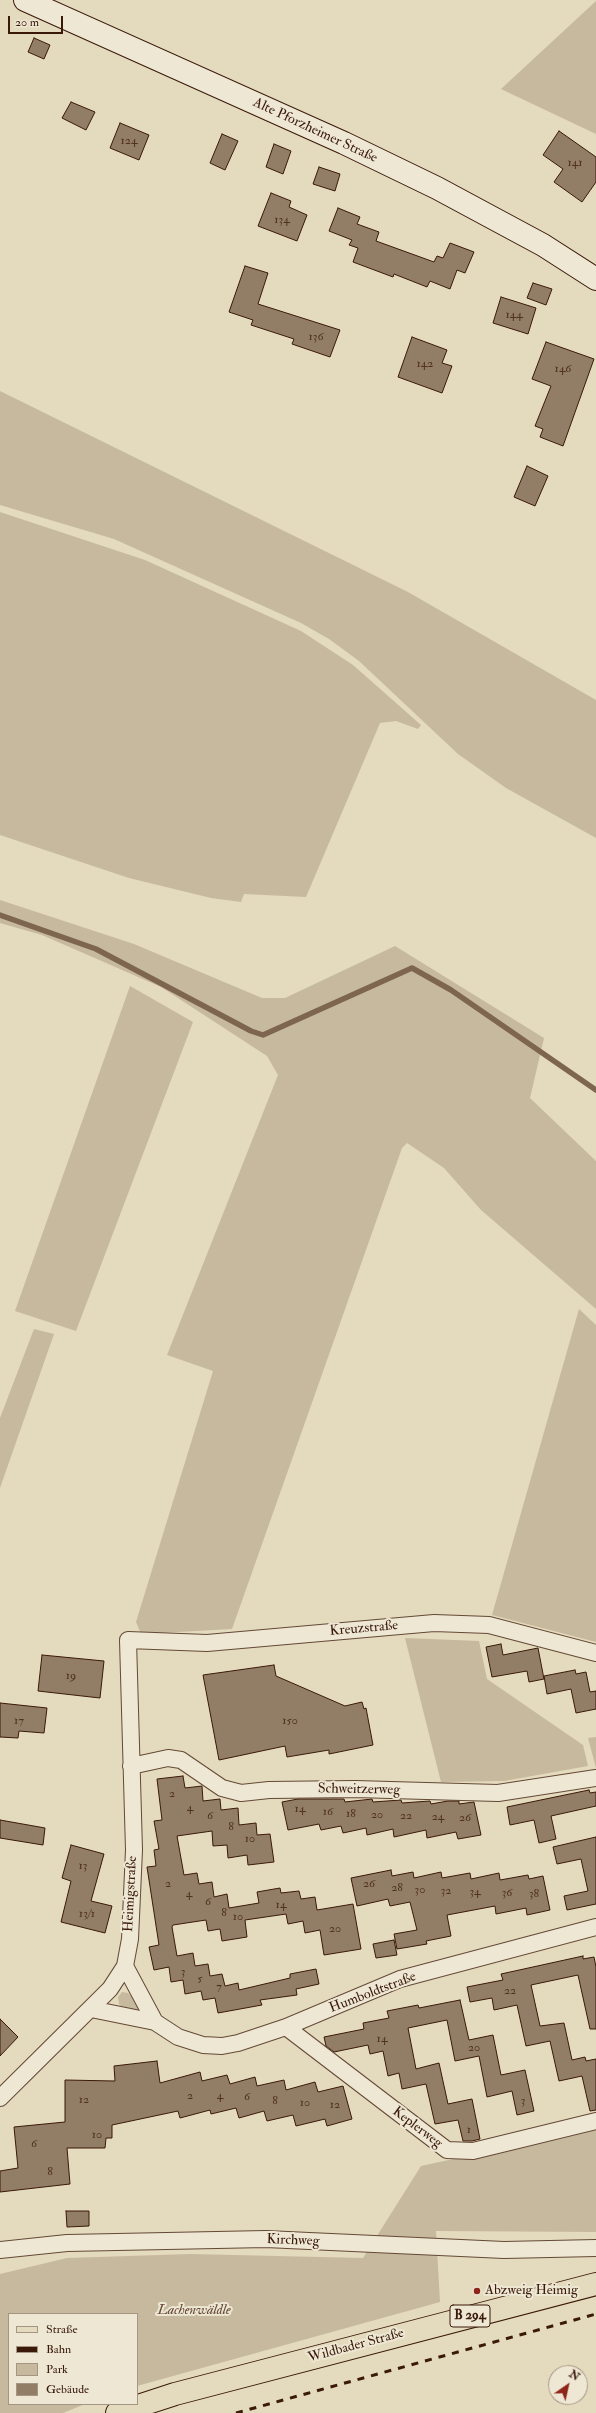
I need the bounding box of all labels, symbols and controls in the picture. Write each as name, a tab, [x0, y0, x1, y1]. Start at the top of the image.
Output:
scale bar	[10, 8, 65, 34]
text: 20 m	[15, 15, 39, 30]
street label: Alte Pforzheimer Straße	[250, 95, 380, 167]
house number: 124	[121, 134, 137, 148]
house number: 141	[567, 156, 583, 170]
house number: 134	[274, 213, 290, 227]
house number: 144	[505, 308, 523, 322]
house number: 136	[309, 330, 323, 344]
house number: 142	[417, 357, 433, 371]
house number: 146	[555, 362, 571, 376]
street label: Kreuzstraße	[329, 1618, 399, 1640]
house number: 19	[66, 1669, 76, 1683]
house number: 17	[14, 1714, 24, 1728]
house number: 150	[282, 1714, 298, 1728]
street label: Schweitzerweg	[318, 1781, 400, 1799]
house number: 2	[169, 1787, 175, 1801]
house number: 4	[187, 1801, 193, 1815]
house number: 14	[295, 1802, 305, 1816]
house number: 16	[323, 1805, 333, 1819]
house number: 18	[346, 1807, 356, 1821]
house number: 20	[371, 1808, 383, 1822]
house number: 6	[207, 1809, 213, 1823]
house number: 22	[400, 1809, 412, 1823]
house number: 24	[432, 1810, 444, 1824]
house number: 26	[459, 1811, 471, 1825]
house number: 8	[228, 1820, 234, 1834]
house number: 10	[245, 1832, 255, 1846]
street label: Heimigstraße	[121, 1856, 141, 1932]
house number: 13	[79, 1859, 87, 1873]
house number: 2	[165, 1877, 171, 1891]
house number: 26	[363, 1877, 375, 1891]
house number: 28	[391, 1881, 403, 1895]
house number: 30	[415, 1883, 425, 1897]
house number: 32	[441, 1884, 451, 1898]
house number: 34	[469, 1885, 481, 1899]
house number: 36	[502, 1886, 512, 1900]
house number: 4	[186, 1887, 192, 1901]
house number: 38	[529, 1887, 539, 1901]
house number: 6	[205, 1895, 211, 1909]
house number: 14	[276, 1898, 286, 1912]
house number: 8	[221, 1906, 227, 1920]
house number: 13/1	[79, 1907, 95, 1921]
house number: 10	[233, 1910, 243, 1924]
house number: 20	[329, 1922, 341, 1936]
house number: 3	[181, 1965, 185, 1979]
street label: Humboldtstraße	[327, 1969, 419, 2017]
house number: 5	[197, 1972, 203, 1986]
house number: 7	[216, 1980, 222, 1994]
house number: 22	[504, 1984, 516, 1998]
house number: 14	[377, 2032, 387, 2046]
house number: 20	[468, 2041, 480, 2055]
house number: 2	[187, 2089, 193, 2103]
house number: 4	[217, 2089, 223, 2103]
house number: 6	[244, 2090, 250, 2104]
house number: 12	[79, 2093, 89, 2107]
house number: 8	[272, 2094, 278, 2108]
house number: 3	[521, 2094, 525, 2108]
house number: 10	[300, 2096, 310, 2110]
house number: 12	[330, 2098, 340, 2112]
street label: Keplerweg	[389, 2104, 445, 2152]
house number: 1	[467, 2123, 471, 2137]
house number: 10	[92, 2128, 102, 2142]
house number: 6	[31, 2137, 37, 2151]
house number: 8	[47, 2165, 53, 2179]
street label: Kirchweg	[266, 2232, 320, 2250]
place label: Abzweig Heimig	[485, 2283, 578, 2299]
marker: Abzweig Heimig	[472, 2286, 482, 2296]
park label: Lachenwäldle	[157, 2303, 231, 2319]
road number: B 294	[450, 2305, 490, 2327]
legend	[8, 2313, 138, 2405]
text: Straße	[46, 2322, 77, 2337]
street label: Wildbader Straße	[306, 2325, 406, 2367]
text: Bahn	[46, 2342, 71, 2357]
text: Park	[46, 2362, 68, 2377]
north arrow	[548, 2365, 588, 2405]
text: N	[567, 2367, 582, 2384]
text: Gebäude	[46, 2382, 89, 2397]

